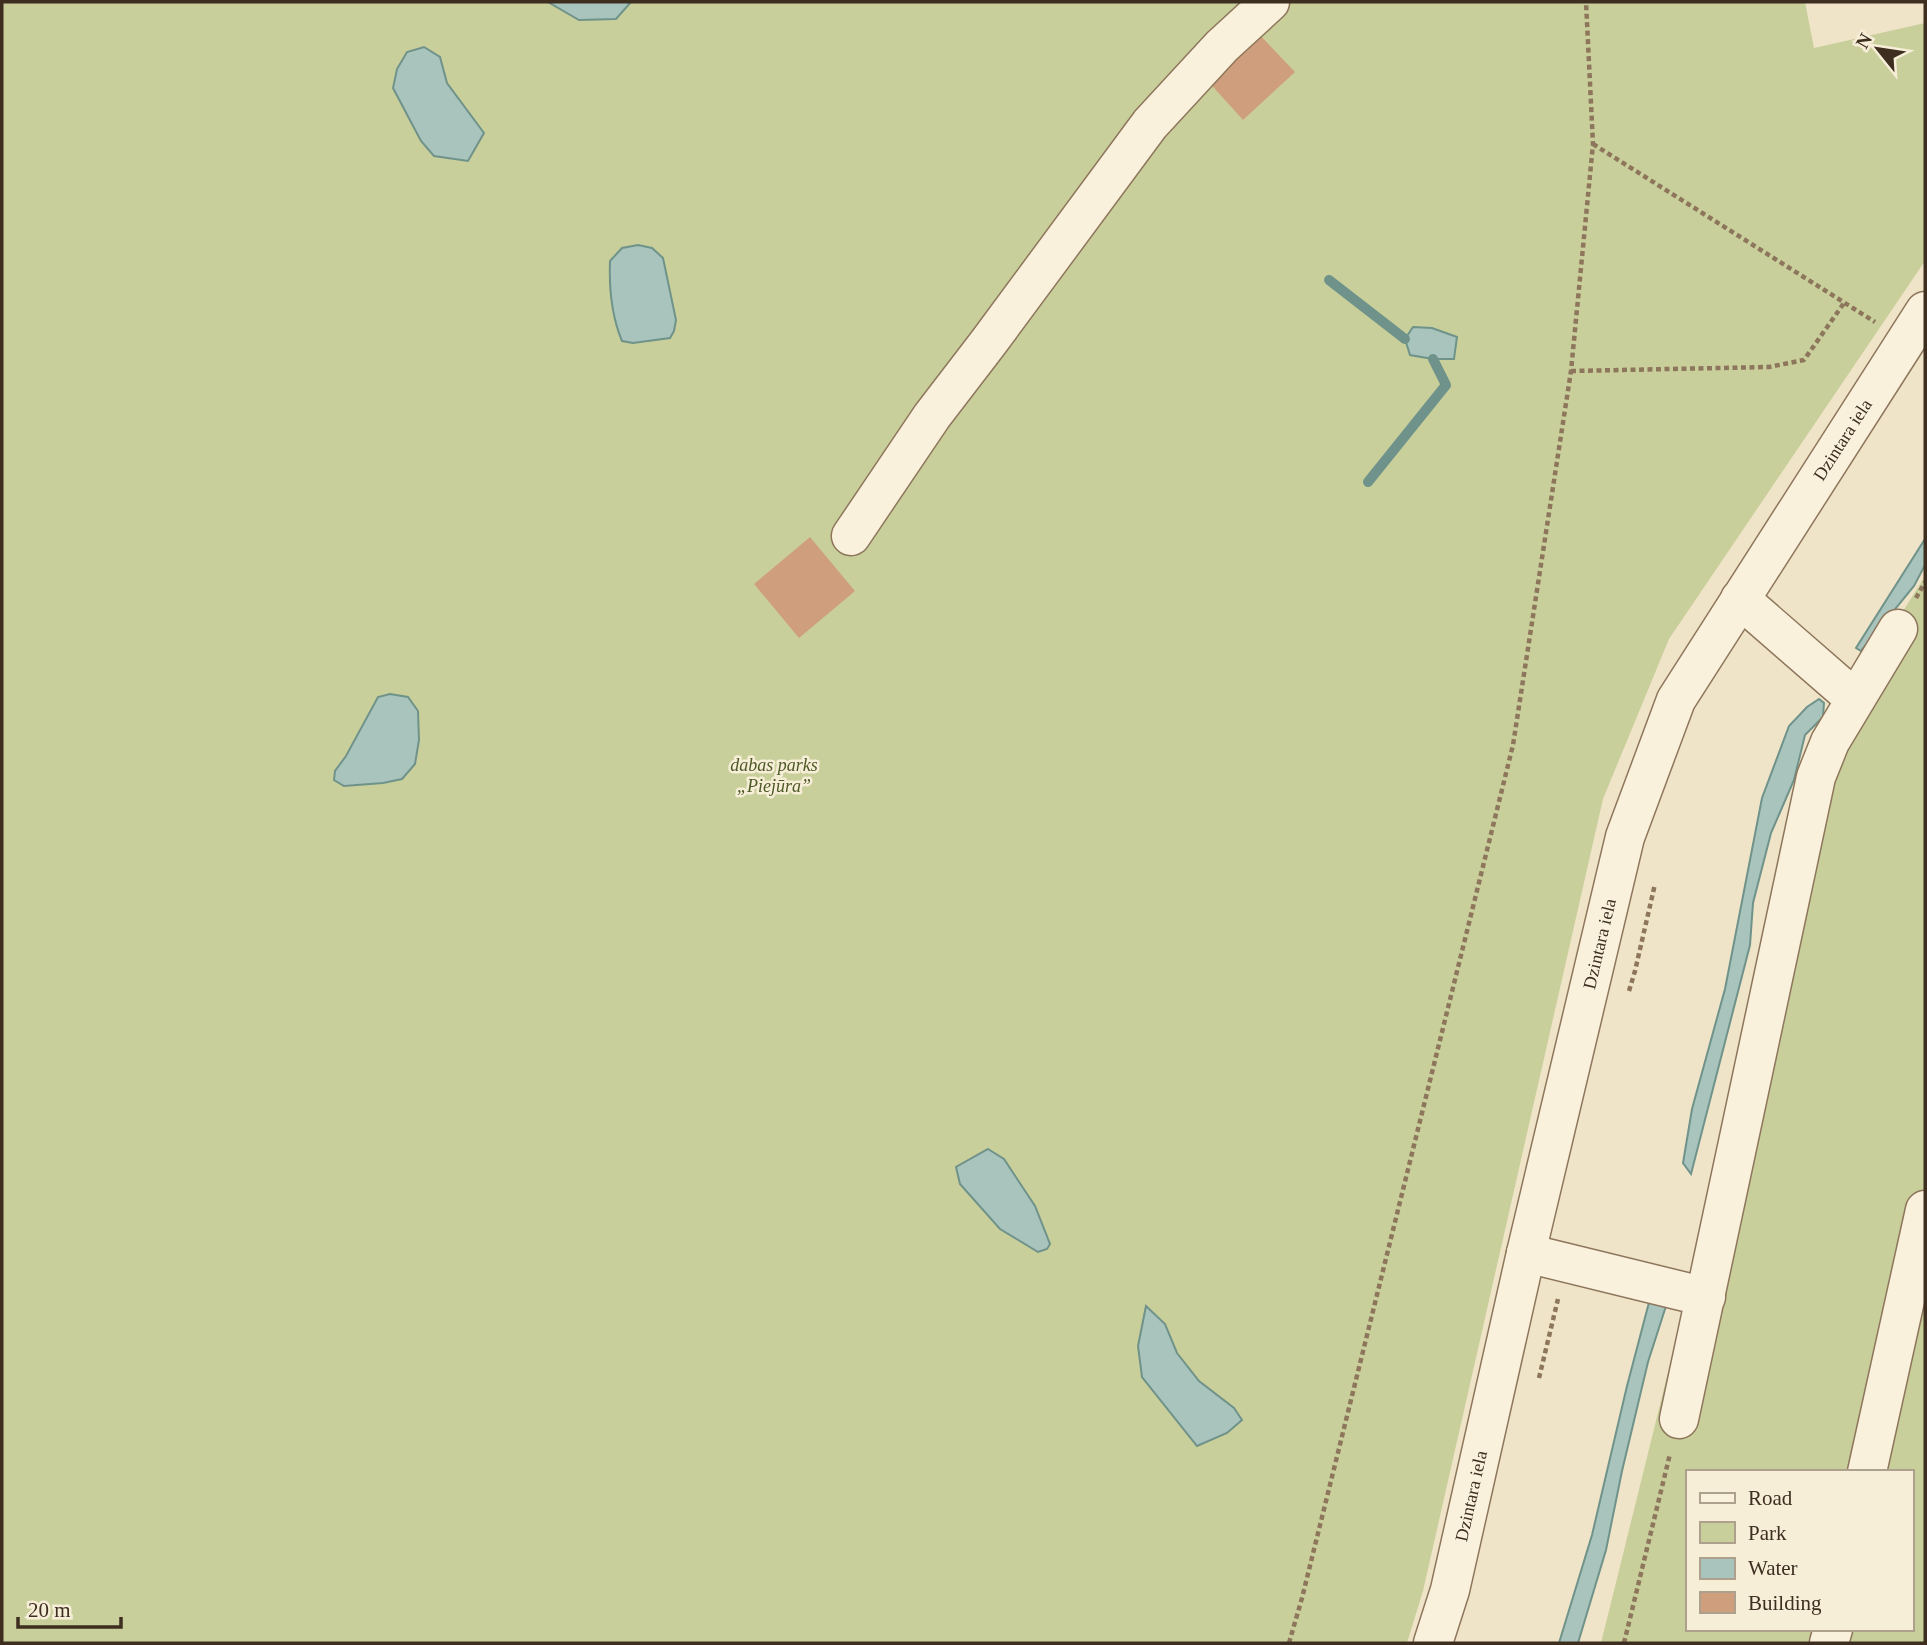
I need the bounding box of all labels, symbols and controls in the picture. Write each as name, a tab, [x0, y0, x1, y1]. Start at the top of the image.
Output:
north arrow	[1843, 14, 1913, 84]
text: N	[1851, 29, 1876, 52]
street label: Dzintara iela	[1809, 395, 1876, 484]
park label: dabas parks „Piejūra”	[730, 755, 818, 796]
street label: Dzintara iela	[1579, 896, 1620, 991]
street label: Dzintara iela	[1451, 1449, 1491, 1543]
legend	[1686, 1470, 1913, 1631]
text: Road	[1748, 1486, 1793, 1510]
text: Park	[1748, 1521, 1787, 1545]
text: Water	[1748, 1556, 1798, 1580]
scale bar	[18, 1586, 121, 1630]
text: Building	[1748, 1591, 1822, 1615]
text: 20 m	[28, 1598, 71, 1622]

